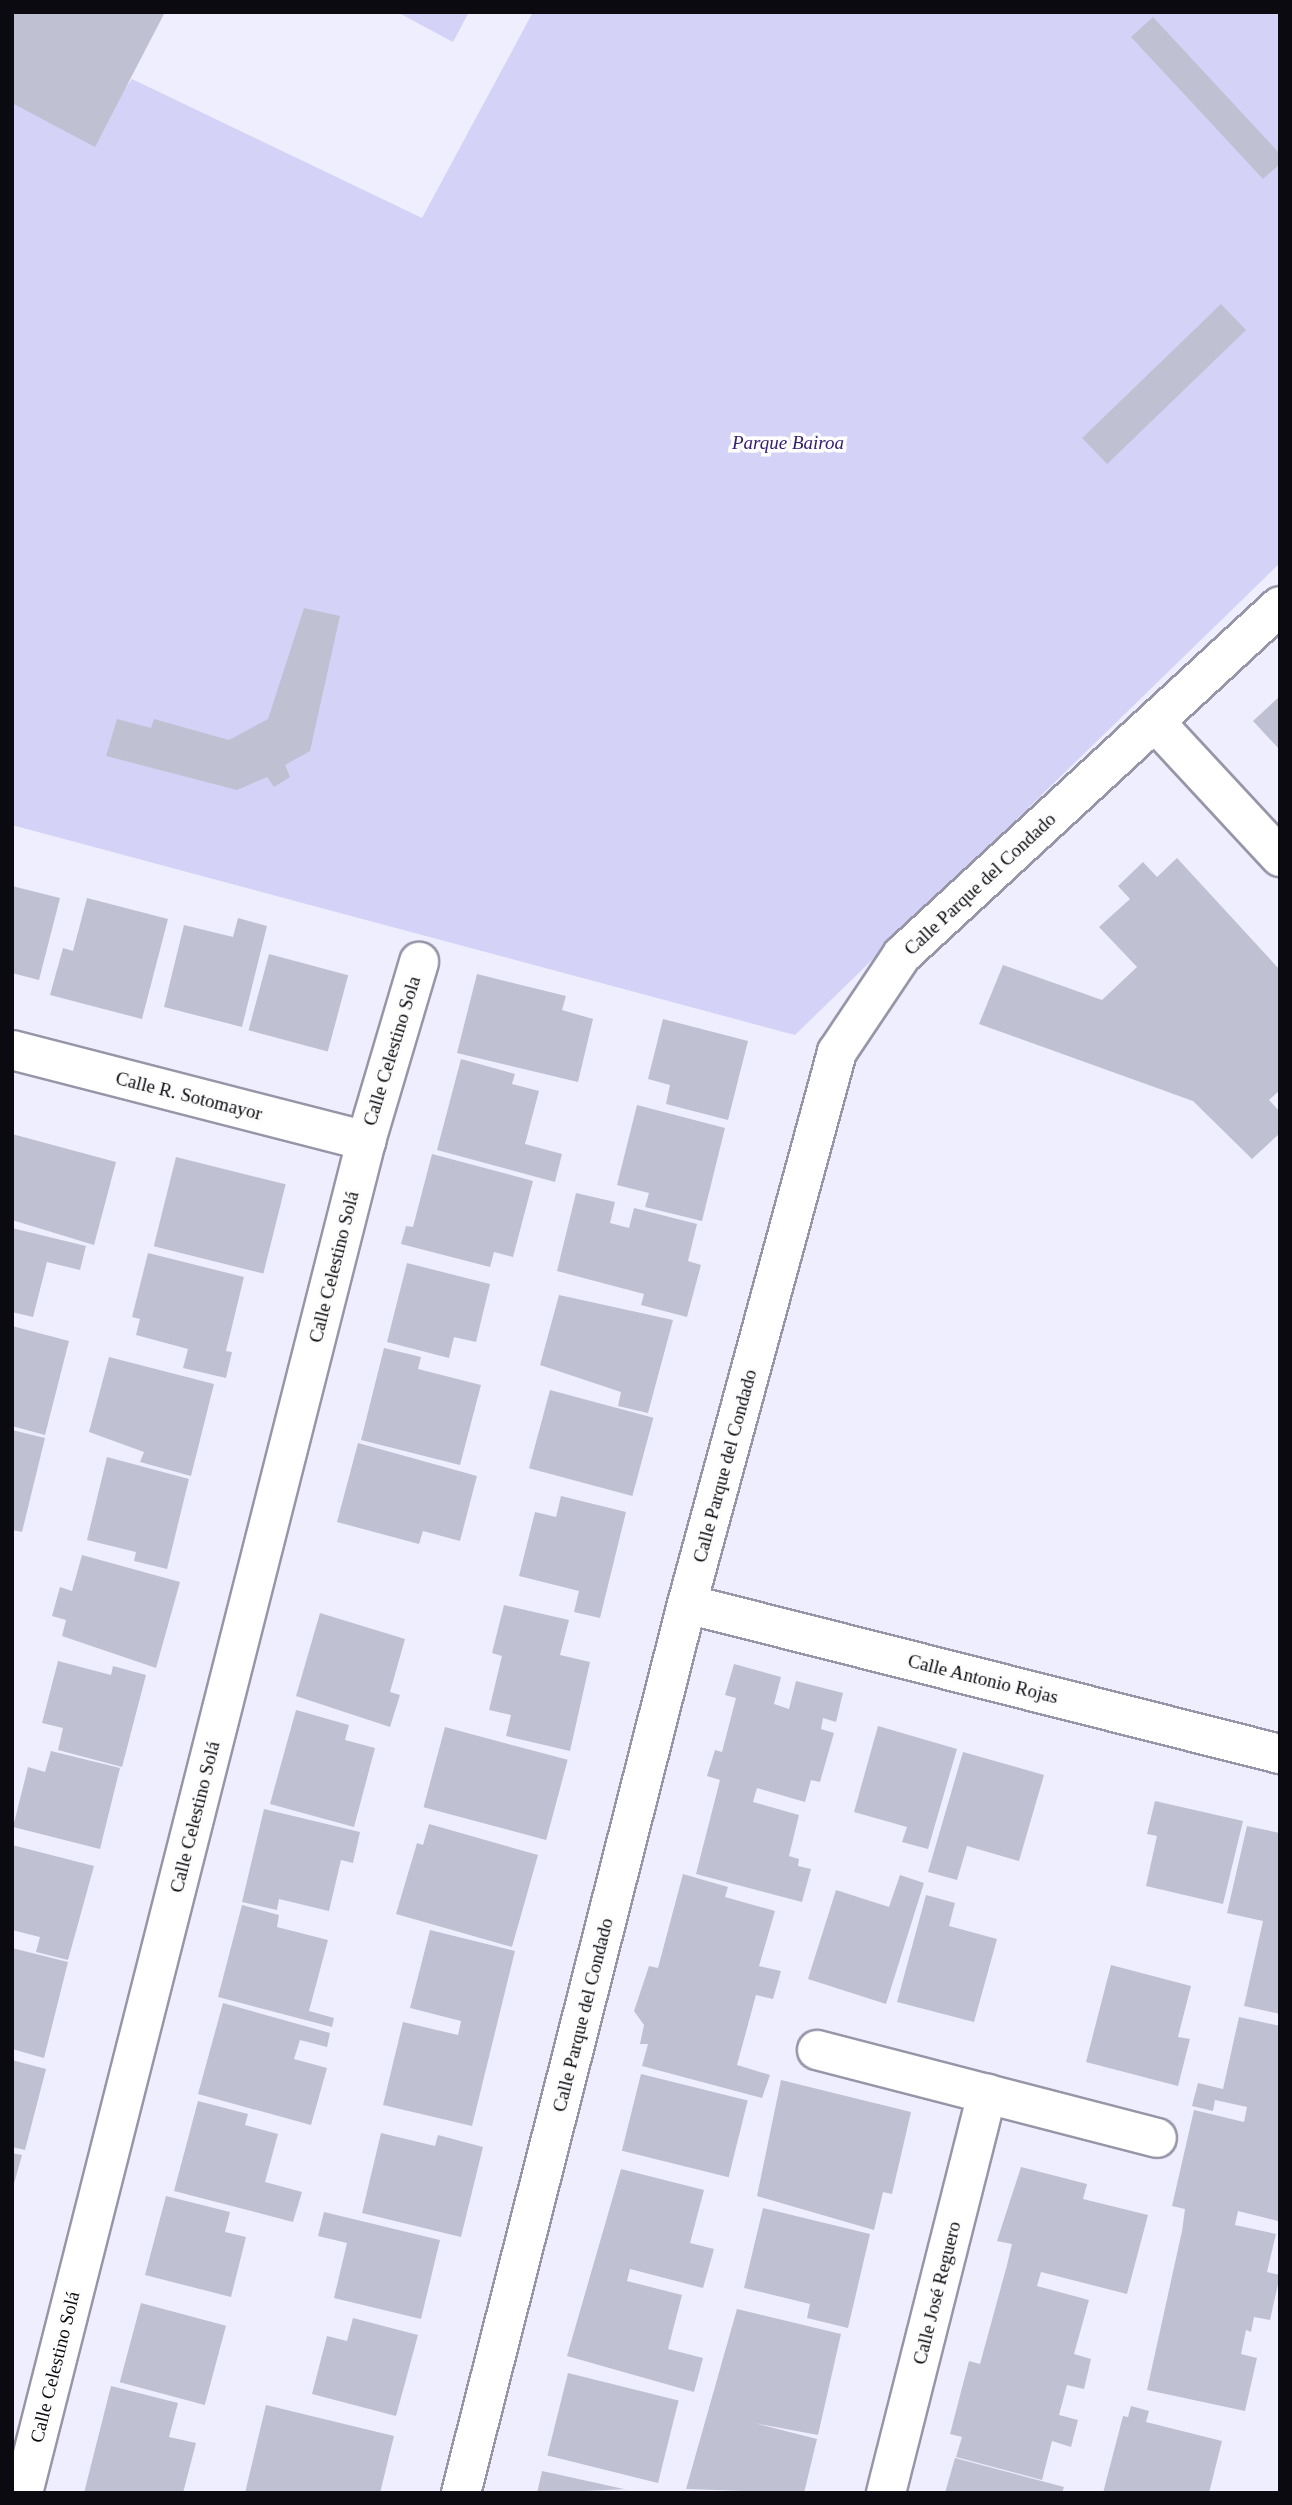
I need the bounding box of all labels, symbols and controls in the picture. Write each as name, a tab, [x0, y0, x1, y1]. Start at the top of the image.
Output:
park label: Parque Bairoa	[732, 432, 844, 454]
street label: Calle Parque del Condado	[899, 808, 1061, 960]
street label: Calle Celestino Sola	[358, 973, 426, 1129]
street label: Calle R. Sotomayor	[113, 1067, 265, 1125]
street label: Calle Celestino Solá	[304, 1189, 364, 1345]
street label: Calle Parque del Condado	[688, 1367, 762, 1565]
street label: Calle Antonio Rojas	[905, 1649, 1061, 1709]
street label: Calle Celestino Solá	[165, 1739, 225, 1895]
street label: Calle Parque del Condado	[548, 1916, 618, 2114]
street label: Calle José Reguero	[908, 2219, 966, 2367]
street label: Calle Celestino Solá	[25, 2289, 85, 2445]

